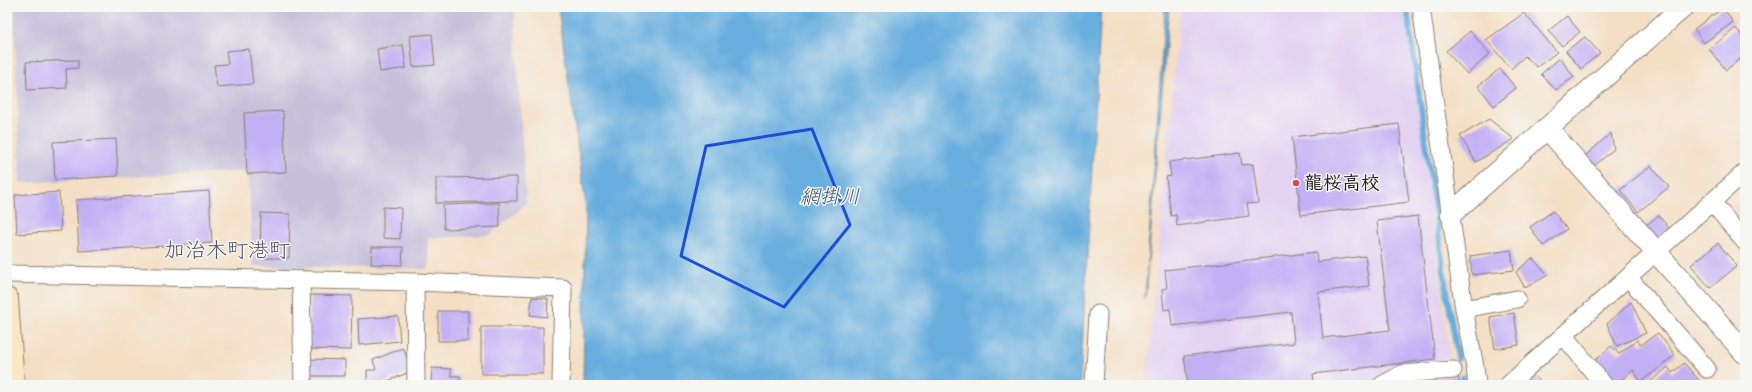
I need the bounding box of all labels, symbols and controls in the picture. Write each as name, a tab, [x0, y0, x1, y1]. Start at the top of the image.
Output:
place label: 龍桜高校	[1304, 171, 1380, 195]
marker: 龍桜高校	[1291, 178, 1301, 188]
water label: 網掛川	[800, 184, 860, 209]
district label: 加治木町港町	[164, 237, 290, 263]

